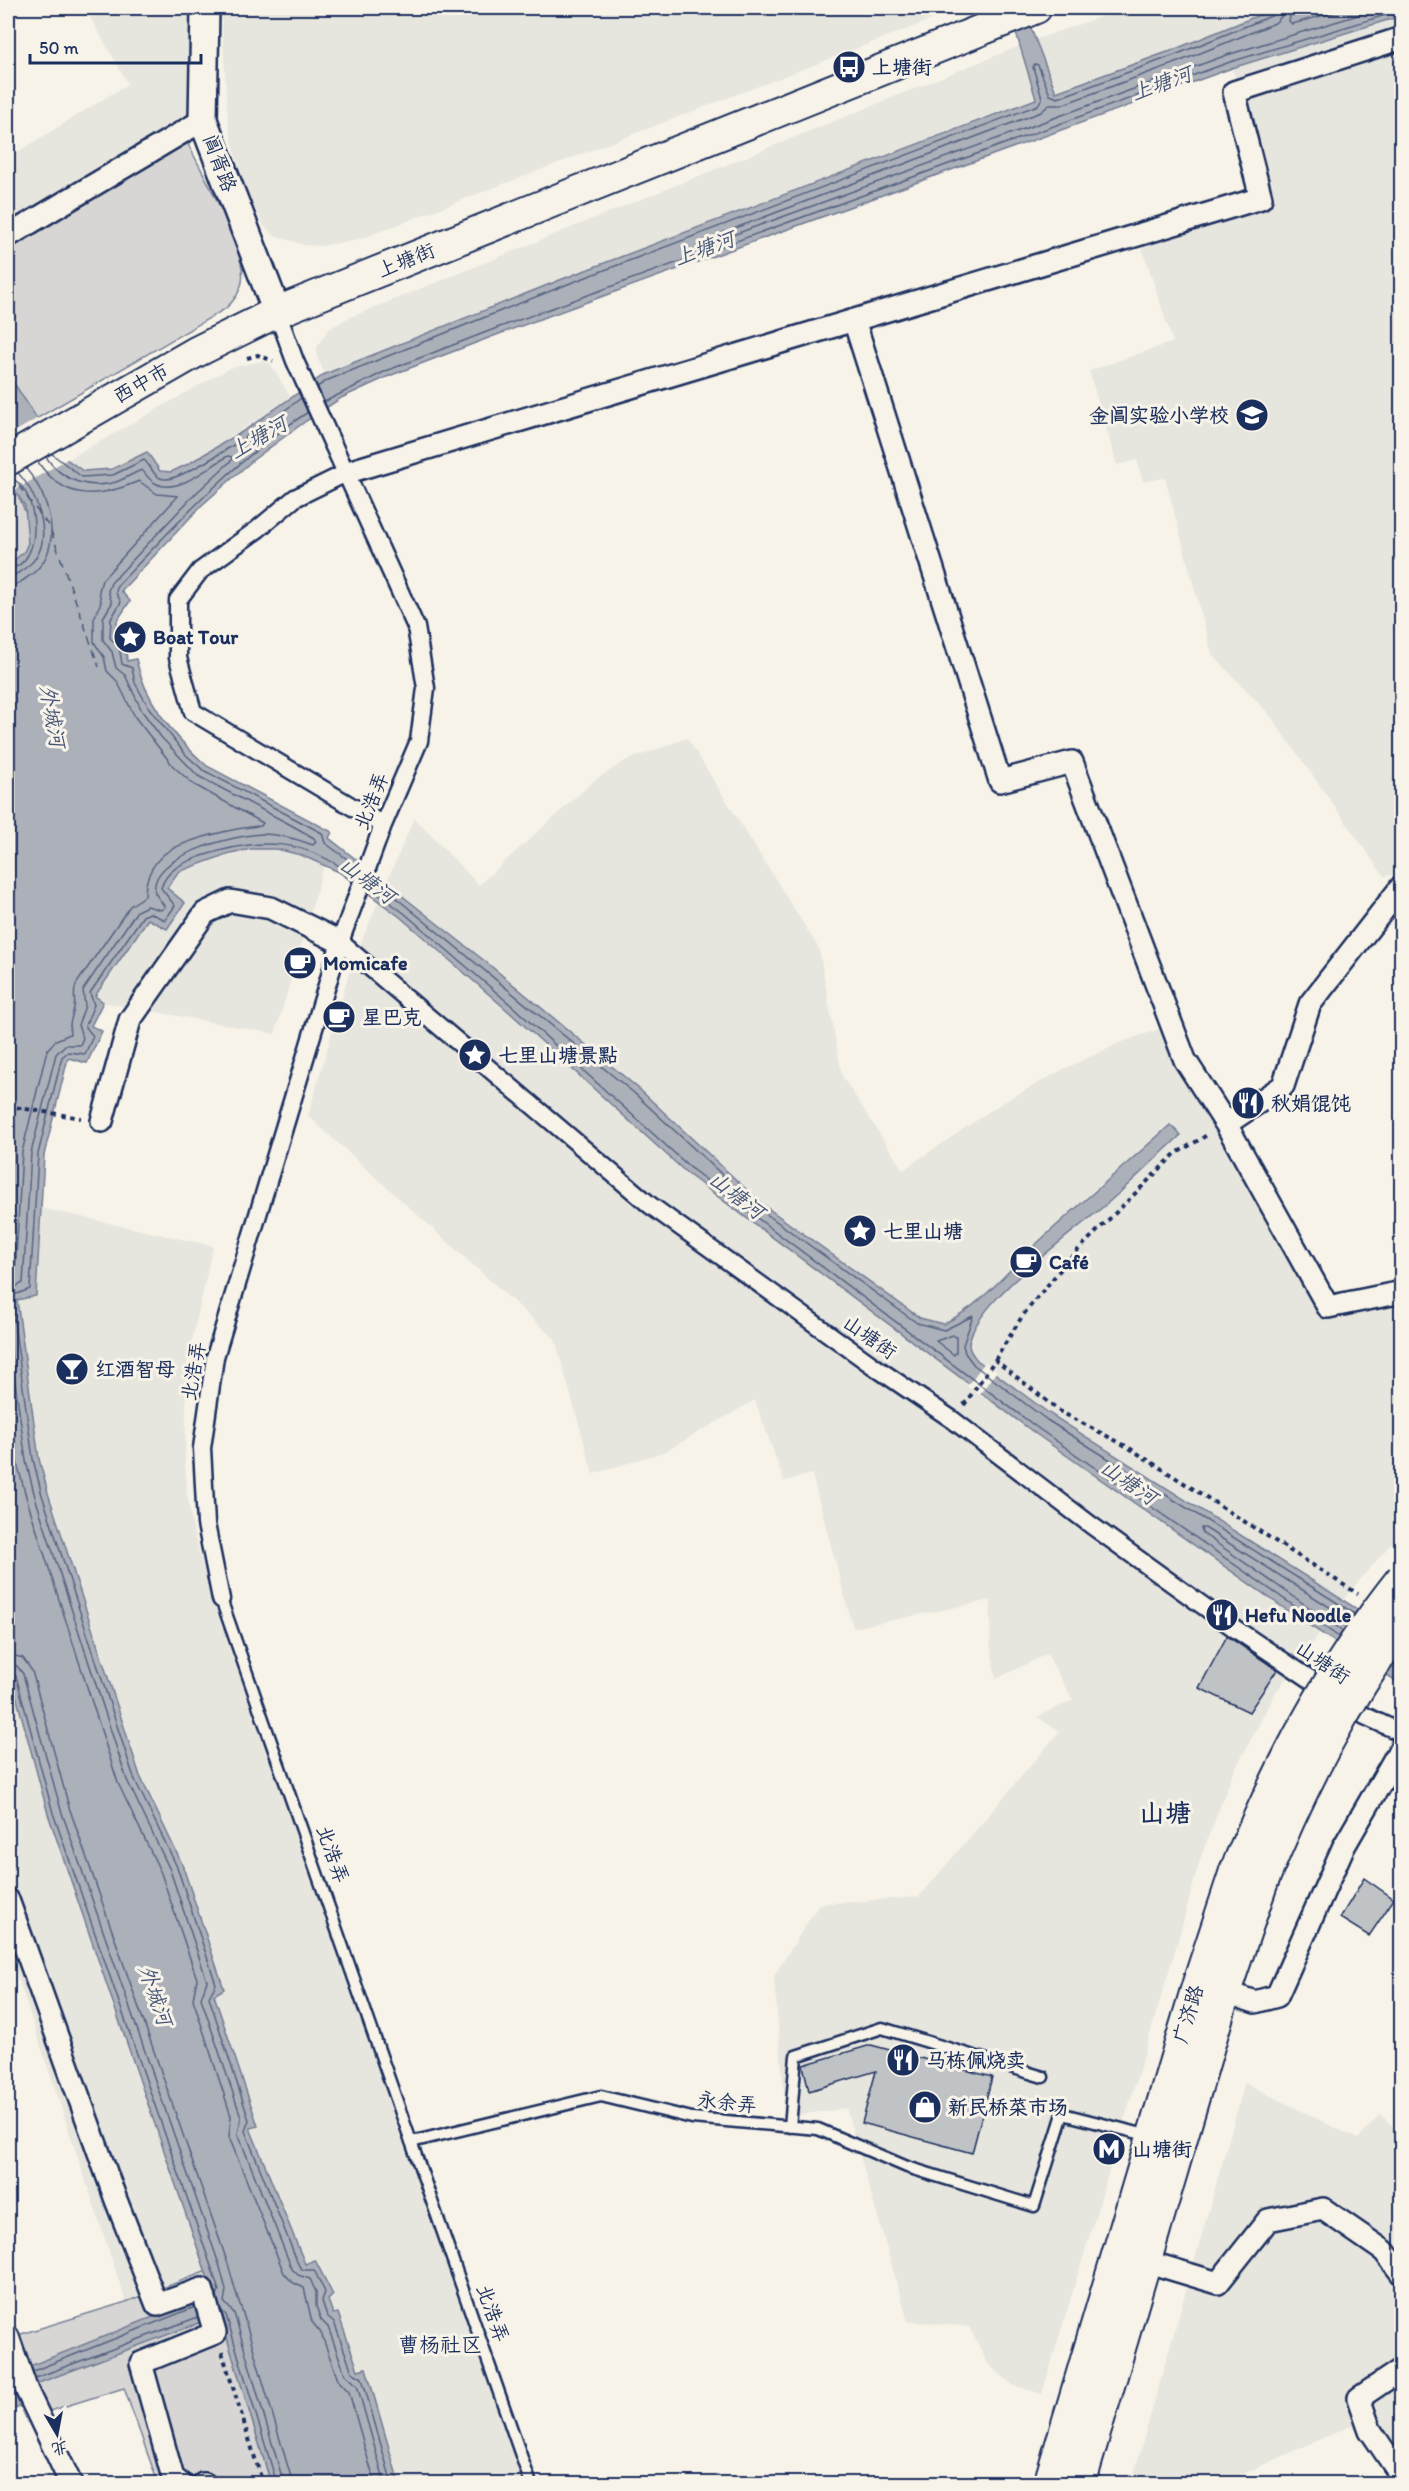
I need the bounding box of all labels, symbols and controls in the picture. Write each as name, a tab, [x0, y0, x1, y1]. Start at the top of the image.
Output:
scale bar	[30, 27, 201, 65]
text: 50 m	[39, 37, 79, 59]
bus stop icon: 上塘街	[831, 49, 867, 85]
place label: 上塘街	[872, 55, 932, 79]
water label: 上塘河	[1127, 59, 1198, 106]
street label: 阊胥路	[198, 131, 242, 196]
water label: 上塘河	[670, 224, 741, 271]
street label: 上塘街	[374, 238, 438, 282]
street label: 西中市	[109, 358, 173, 408]
school or university icon: 金阊实验小学校	[1234, 397, 1270, 433]
place label: 金阊实验小学校	[1089, 403, 1229, 427]
water label: 上塘河	[224, 409, 294, 464]
place icon: Boat Tour	[112, 619, 148, 655]
place label: Boat Tour	[153, 625, 238, 649]
water label: 外城河	[35, 683, 71, 752]
street label: 北浩弄	[349, 769, 393, 833]
water label: 山塘河	[335, 851, 403, 911]
cafe icon: Momicafe	[282, 945, 318, 981]
place label: Momicafe	[323, 951, 408, 975]
cafe icon: 星巴克	[321, 999, 357, 1035]
place label: 星巴克	[362, 1005, 422, 1029]
place icon: 七里山塘景點	[457, 1037, 493, 1073]
place label: 七里山塘景點	[498, 1043, 618, 1067]
restaurant icon: 秋娟馄饨	[1230, 1085, 1266, 1121]
place label: 秋娟馄饨	[1271, 1091, 1351, 1115]
water label: 山塘河	[704, 1166, 772, 1226]
place icon: 七里山塘	[842, 1213, 878, 1249]
place label: 七里山塘	[883, 1219, 963, 1243]
cafe icon: Café	[1008, 1244, 1044, 1280]
place label: Café	[1049, 1250, 1089, 1274]
street label: 山塘街	[839, 1310, 901, 1364]
street label: 北浩弄	[176, 1339, 210, 1403]
bar icon: 红酒智母	[54, 1351, 90, 1387]
place label: 红酒智母	[95, 1357, 175, 1381]
water label: 山塘河	[1096, 1454, 1165, 1512]
restaurant icon: Hefu Noodle	[1204, 1597, 1240, 1633]
place label: Hefu Noodle	[1245, 1603, 1352, 1627]
street label: 山塘街	[1291, 1635, 1355, 1689]
district label: 山塘	[1139, 1797, 1191, 1829]
street label: 北浩弄	[312, 1822, 354, 1886]
water label: 外城河	[134, 1961, 179, 2032]
street label: 广济路	[1168, 1981, 1209, 2046]
restaurant icon: 马栋佩烧卖	[885, 2042, 921, 2078]
place label: 马栋佩烧卖	[926, 2048, 1026, 2072]
street label: 永余弄	[696, 2087, 758, 2117]
shop icon: 新民桥菜市场	[907, 2089, 943, 2125]
place label: 新民桥菜市场	[948, 2095, 1068, 2119]
metro station icon: 山塘街	[1091, 2131, 1127, 2167]
place label: 山塘街	[1132, 2137, 1192, 2161]
street label: 北浩弄	[472, 2281, 514, 2345]
district label: 曹杨社区	[398, 2332, 482, 2357]
north arrow	[27, 2404, 87, 2464]
text: 北	[50, 2438, 69, 2459]

